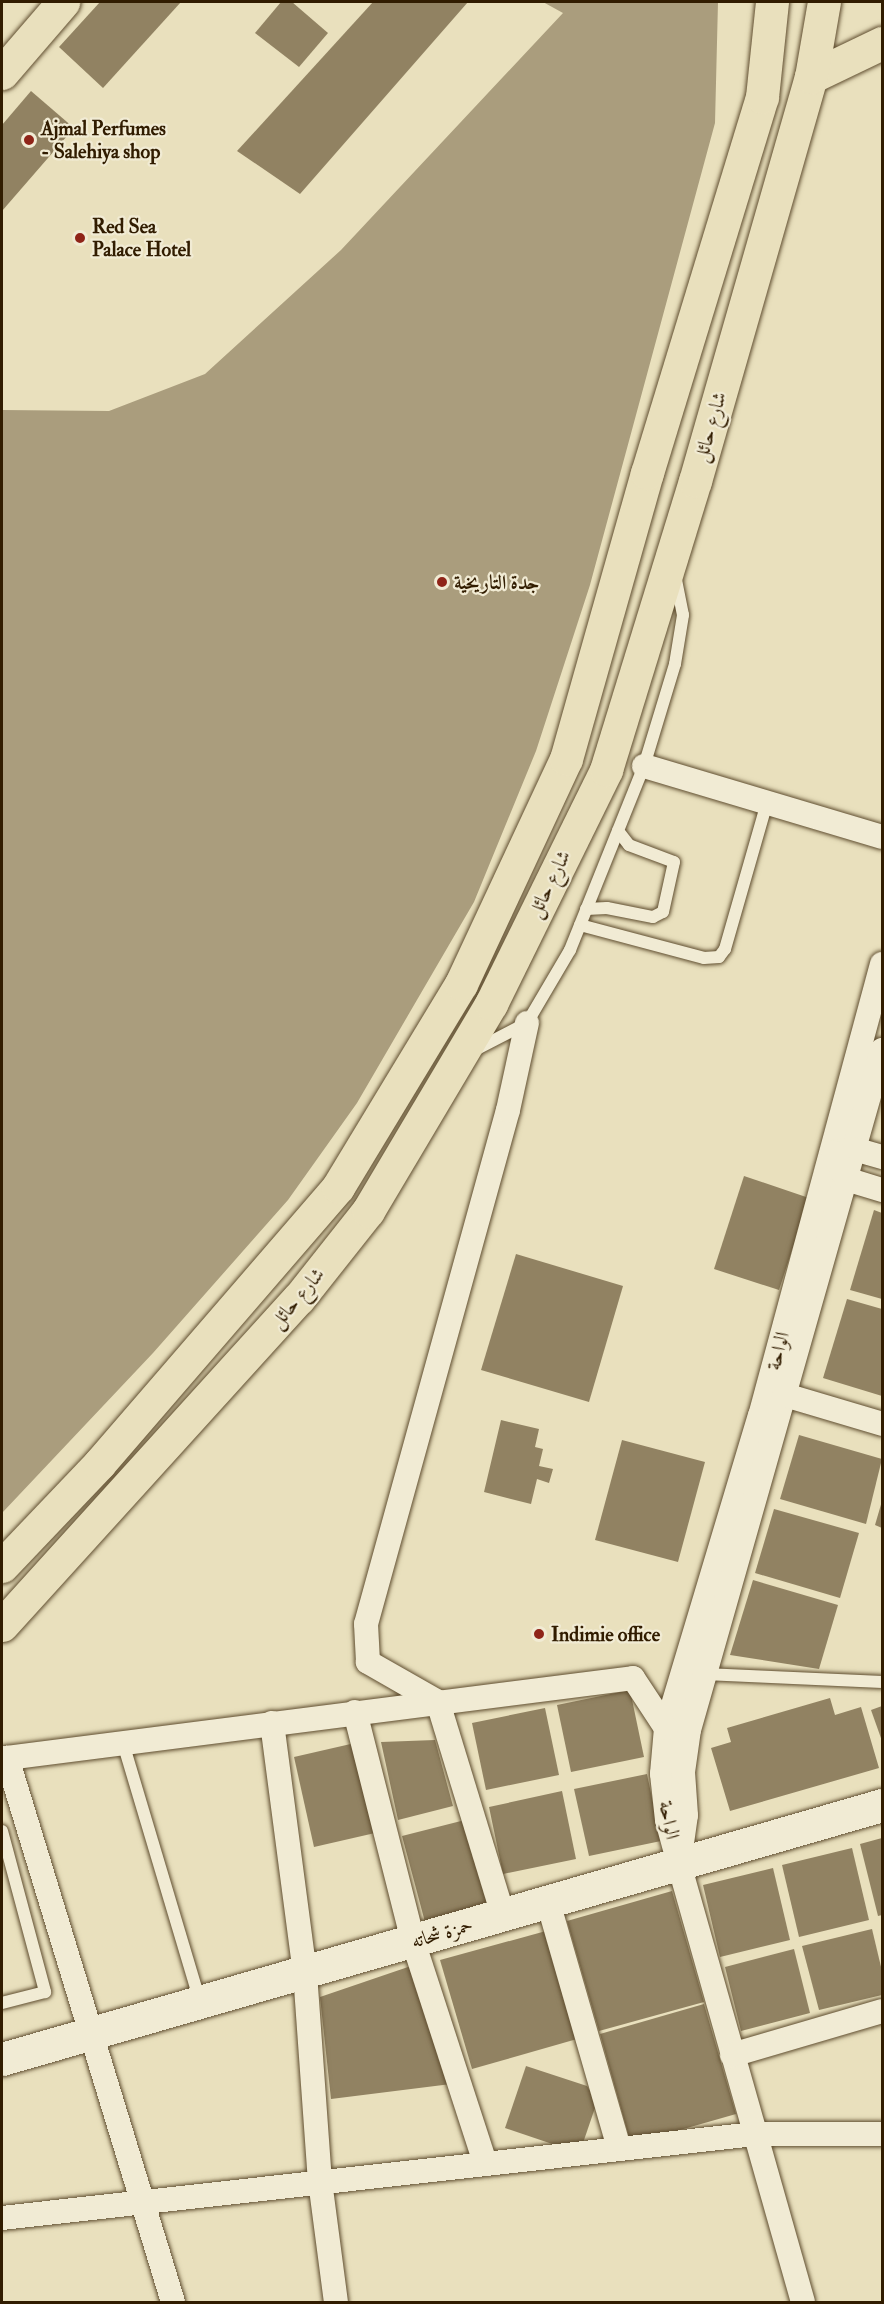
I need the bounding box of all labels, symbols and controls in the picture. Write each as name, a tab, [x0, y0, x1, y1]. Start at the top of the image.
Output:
place label: Ajmal Perfumes - Salehiya shop	[41, 116, 166, 163]
marker: Ajmal Perfumes - Salehiya shop	[22, 133, 36, 147]
place label: Red Sea Palace Hotel	[92, 214, 191, 261]
marker: Red Sea Palace Hotel	[73, 231, 87, 245]
street label: شارع حائل	[688, 389, 732, 465]
place label: جدة التاريخية	[454, 570, 539, 594]
marker: جدة التاريخية	[435, 575, 449, 589]
street label: شارع حائل	[522, 846, 576, 922]
street label: شارع حائل	[265, 1263, 329, 1333]
street label: الواحة	[761, 1329, 795, 1373]
place label: Indimie office	[551, 1622, 660, 1646]
marker: Indimie office	[532, 1627, 546, 1641]
street label: الواحة	[654, 1799, 684, 1841]
street label: حمزة شحاته	[408, 1913, 476, 1953]

